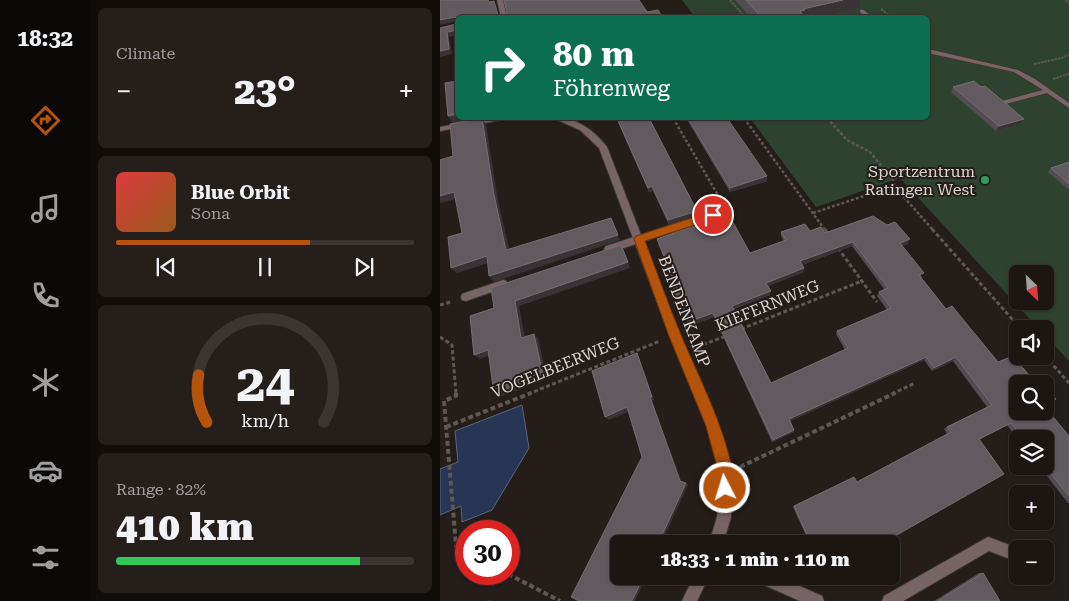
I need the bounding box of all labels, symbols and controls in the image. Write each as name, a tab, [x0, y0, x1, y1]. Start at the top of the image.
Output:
text: 18:32	[17, 26, 73, 51]
text: 80 m	[553, 34, 635, 75]
icon: right	[470, 35, 535, 100]
text: Climate	[116, 44, 175, 63]
text: 23°	[234, 69, 296, 113]
text: −	[116, 75, 132, 108]
text: +	[398, 75, 414, 108]
text: Föhrenweg	[553, 76, 670, 101]
icon: directions	[28, 103, 63, 138]
place label: Sportzentrum Ratingen West	[864, 162, 975, 199]
marker: Sportzentrum Ratingen West	[979, 174, 991, 186]
text: Blue Orbit	[191, 181, 290, 204]
icon: music	[28, 191, 63, 226]
pin	[692, 194, 734, 236]
icon: arrive	[699, 201, 727, 229]
text: Sona	[191, 204, 230, 223]
icon: previous	[152, 253, 180, 281]
icon: pause	[251, 253, 279, 281]
icon: next	[350, 253, 378, 281]
street label: BENDENKAMP	[655, 253, 715, 370]
north arrow	[1009, 265, 1054, 310]
map controls	[1009, 265, 1054, 585]
street label: KIEFERNWEG	[712, 276, 822, 335]
icon: phone	[28, 278, 63, 313]
button: sound	[1009, 320, 1054, 365]
street label: VOGELBEERWEG	[488, 333, 623, 402]
text: 24	[236, 353, 294, 414]
icon: climate	[28, 365, 63, 400]
button: search	[1009, 375, 1054, 420]
text: km/h	[241, 410, 289, 431]
button: layers	[1009, 430, 1054, 475]
icon: car	[28, 453, 63, 488]
position arrow	[698, 461, 750, 513]
text: Range · 82%	[116, 480, 206, 499]
button: +	[1009, 485, 1054, 530]
text: 410 km	[116, 505, 254, 549]
speed limit sign: 30	[455, 520, 520, 585]
icon: filters	[28, 540, 63, 575]
button: −	[1009, 540, 1054, 585]
text: 18:33 · 1 min · 110 m	[660, 548, 850, 571]

